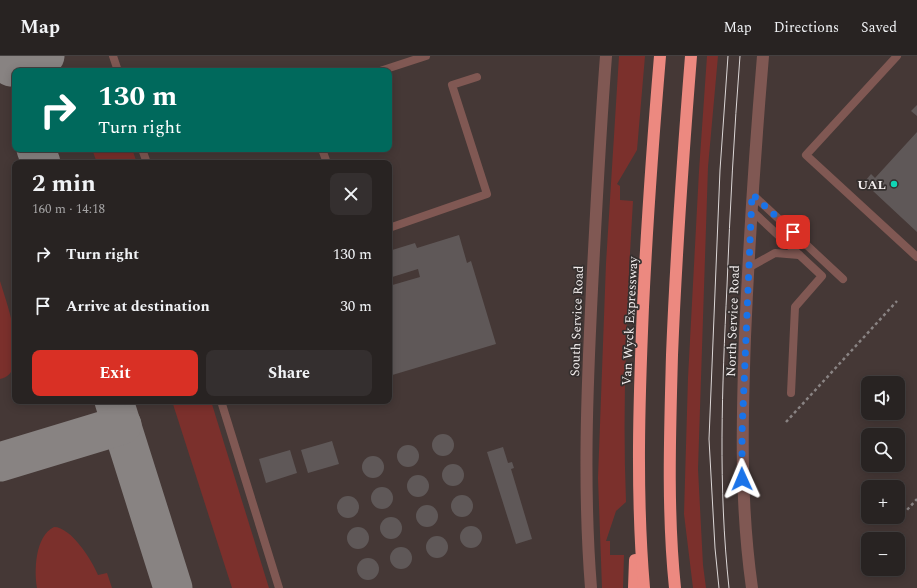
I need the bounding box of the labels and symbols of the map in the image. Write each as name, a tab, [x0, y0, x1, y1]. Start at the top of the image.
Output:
place label: UAL	[857, 175, 886, 195]
marker: UAL	[889, 179, 899, 189]
pin	[776, 215, 810, 249]
street label: Van Wyck Expressway	[617, 255, 643, 386]
street label: South Service Road	[565, 265, 589, 377]
street label: North Service Road	[721, 265, 745, 377]
position arrow	[721, 458, 763, 500]

